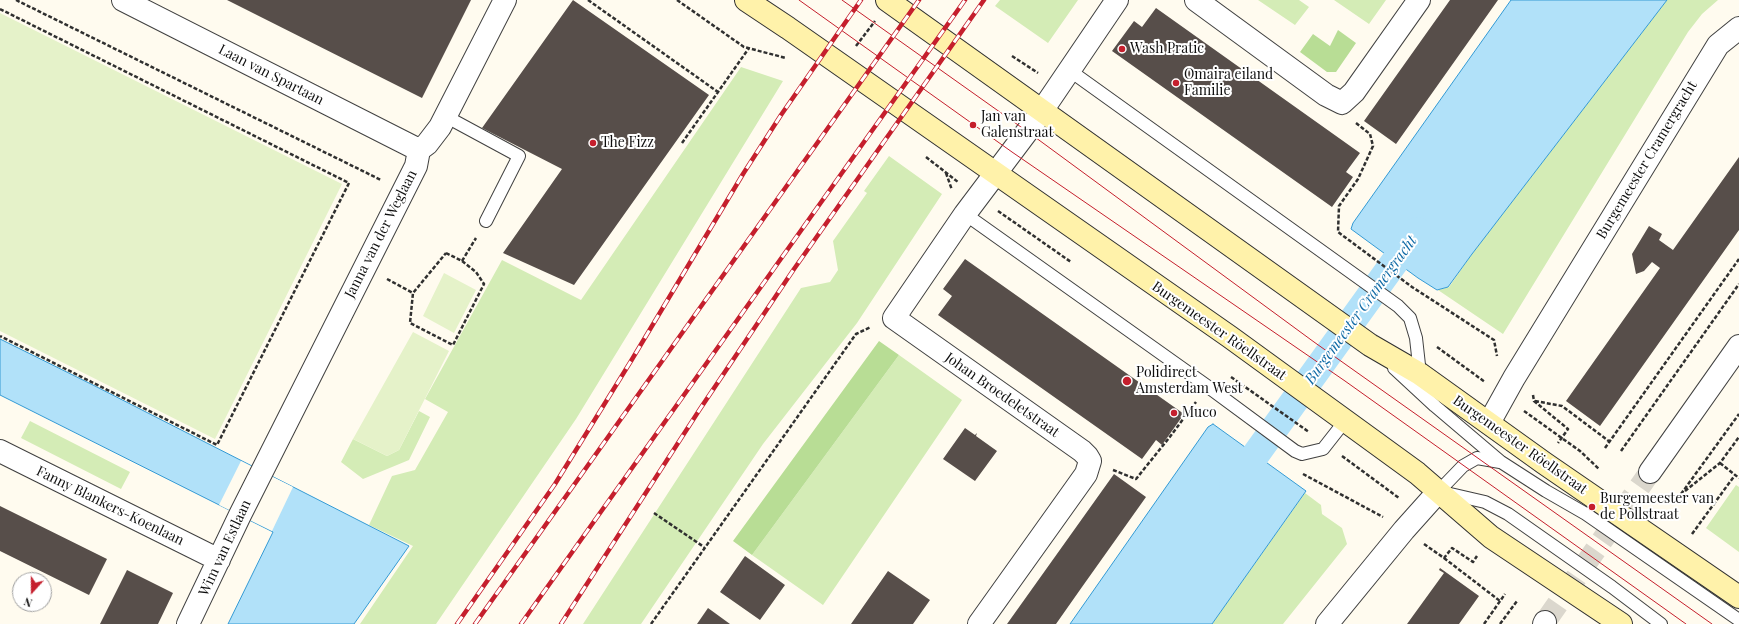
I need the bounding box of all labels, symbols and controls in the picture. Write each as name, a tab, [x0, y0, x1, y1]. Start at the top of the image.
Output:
street label: Laan van Spartaan	[216, 41, 326, 109]
place label: Wash Pratic	[1130, 41, 1204, 57]
marker: Wash Pratic	[1117, 44, 1127, 54]
place label: Omaira eiland Familie	[1184, 67, 1273, 100]
marker: Omaira eiland Familie	[1171, 78, 1181, 88]
street label: Burgemeester Cramergracht	[1593, 78, 1701, 242]
place label: Jan van Galenstraat	[981, 109, 1053, 142]
marker: Jan van Galenstraat	[968, 120, 978, 130]
place label: The Fizz	[601, 135, 654, 151]
marker: The Fizz	[588, 138, 598, 148]
street label: Janna van der Weglaan	[341, 167, 421, 301]
water label: Burgemeester Cramergracht	[1301, 232, 1421, 388]
street label: Burgemeester Röellstraat	[1149, 278, 1289, 384]
street label: Johan Broedeletstraat	[942, 349, 1062, 441]
place label: Polidirect Amsterdam West	[1136, 365, 1243, 398]
marker: Polidirect Amsterdam West	[1121, 375, 1133, 387]
street label: Burgemeester Röellstraat	[1450, 392, 1590, 498]
place label: Muco	[1182, 405, 1217, 421]
marker: Muco	[1169, 408, 1179, 418]
street label: Fanny Blankers-Koenlaan	[33, 463, 187, 549]
place label: Burgemeester van de Pollstraat	[1600, 491, 1714, 524]
street label: Wim van Estlaan	[195, 497, 255, 599]
marker: Burgemeester van de Pollstraat	[1587, 502, 1597, 512]
north arrow	[12, 572, 52, 612]
text: N	[21, 594, 34, 611]

